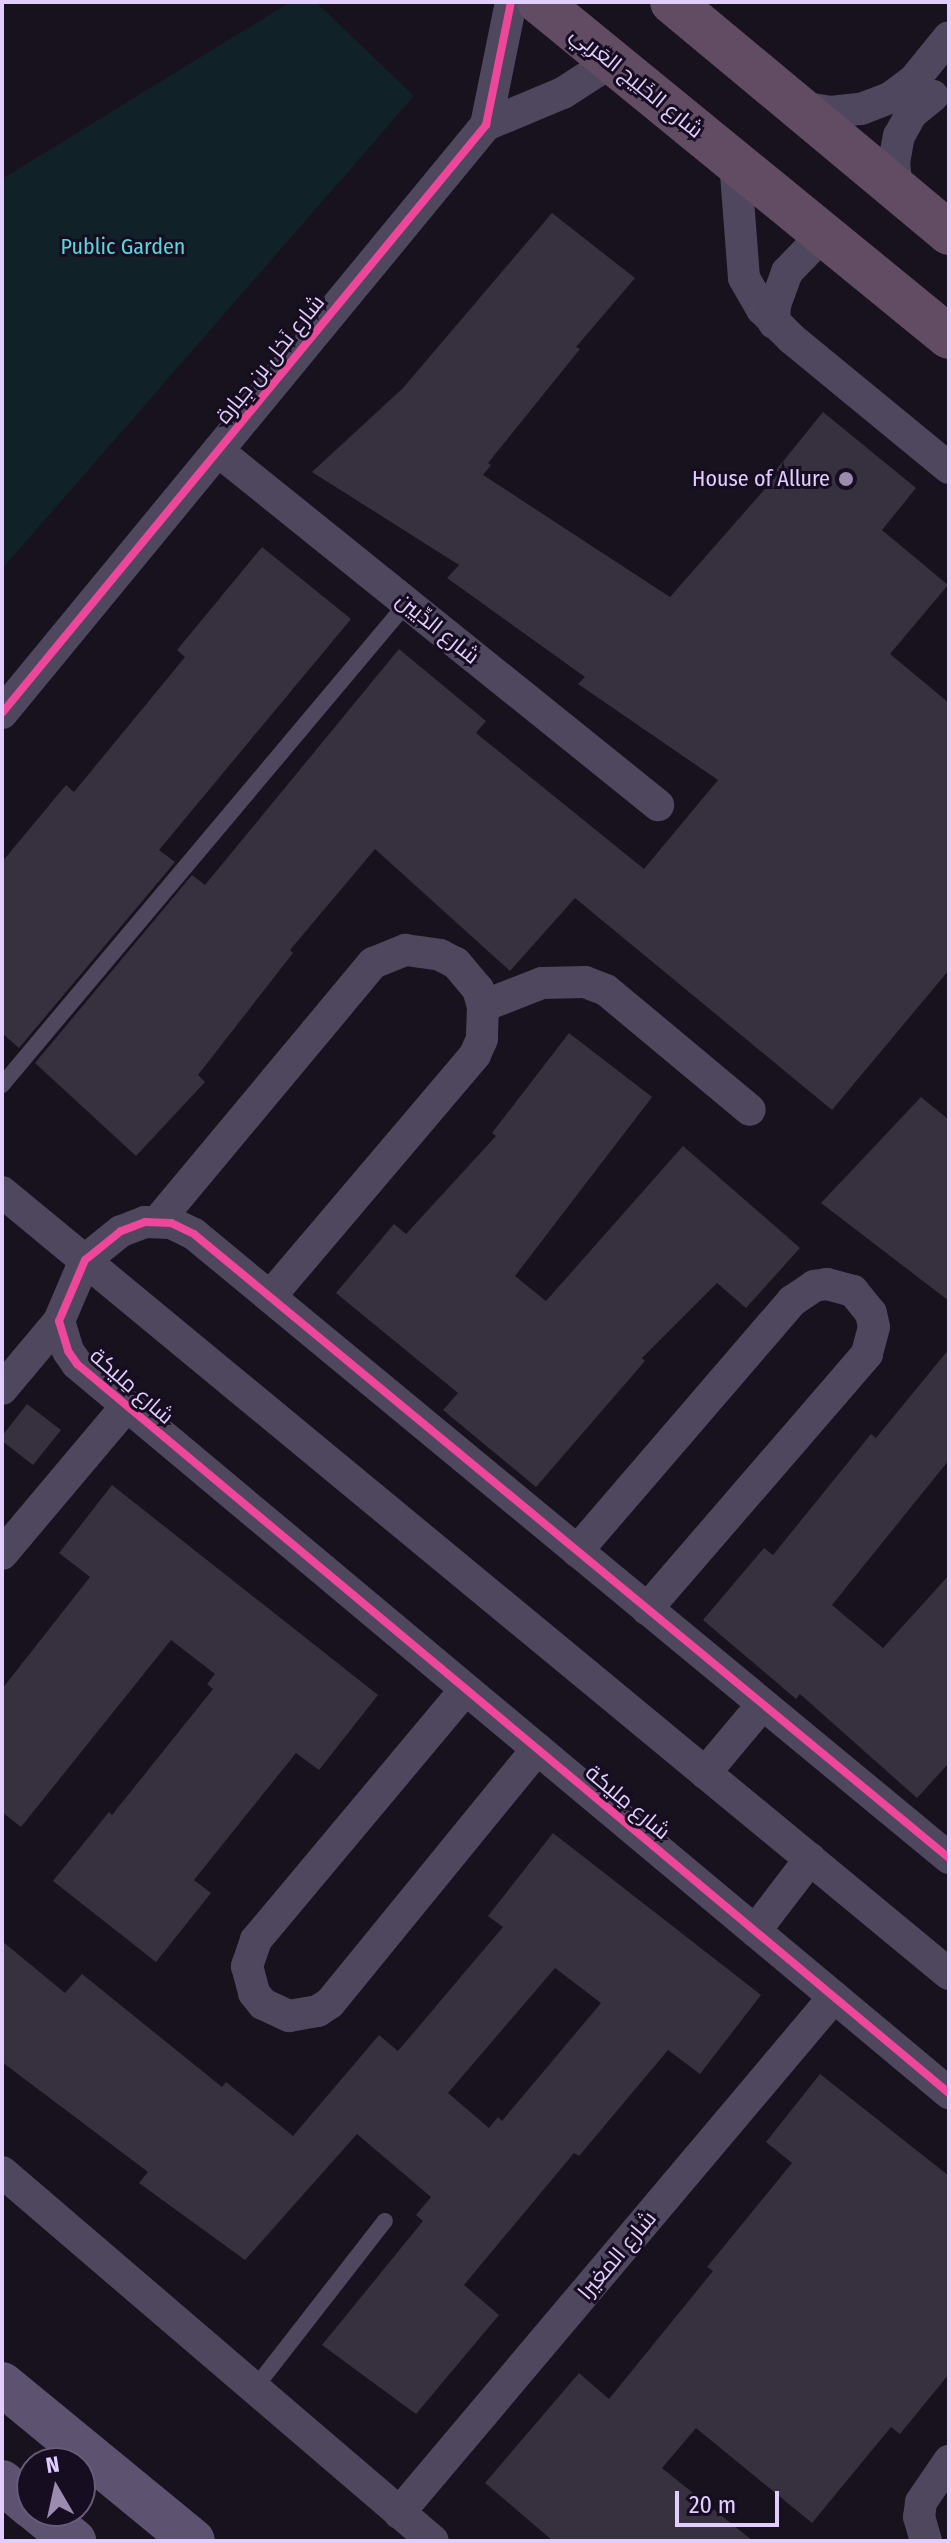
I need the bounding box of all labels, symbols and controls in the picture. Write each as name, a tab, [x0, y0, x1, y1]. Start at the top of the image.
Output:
street label: شارع الخَلِيج العَربِي	[565, 20, 709, 144]
park label: Public Garden	[61, 234, 185, 260]
street label: شارع نَخل بن جِبارة	[210, 289, 330, 429]
place label: House of Allure	[692, 466, 830, 492]
marker: House of Allure	[837, 470, 855, 488]
street label: شارع الدِّيين	[391, 587, 485, 669]
street label: شارع مِليكة	[85, 1342, 179, 1430]
street label: شارع مِليكة	[580, 1759, 676, 1845]
street label: شارع المغيرا	[572, 2205, 662, 2305]
north arrow	[16, 2447, 96, 2527]
text: N	[44, 2450, 61, 2479]
scale bar	[679, 2475, 783, 2525]
text: 20 m	[689, 2491, 736, 2519]

